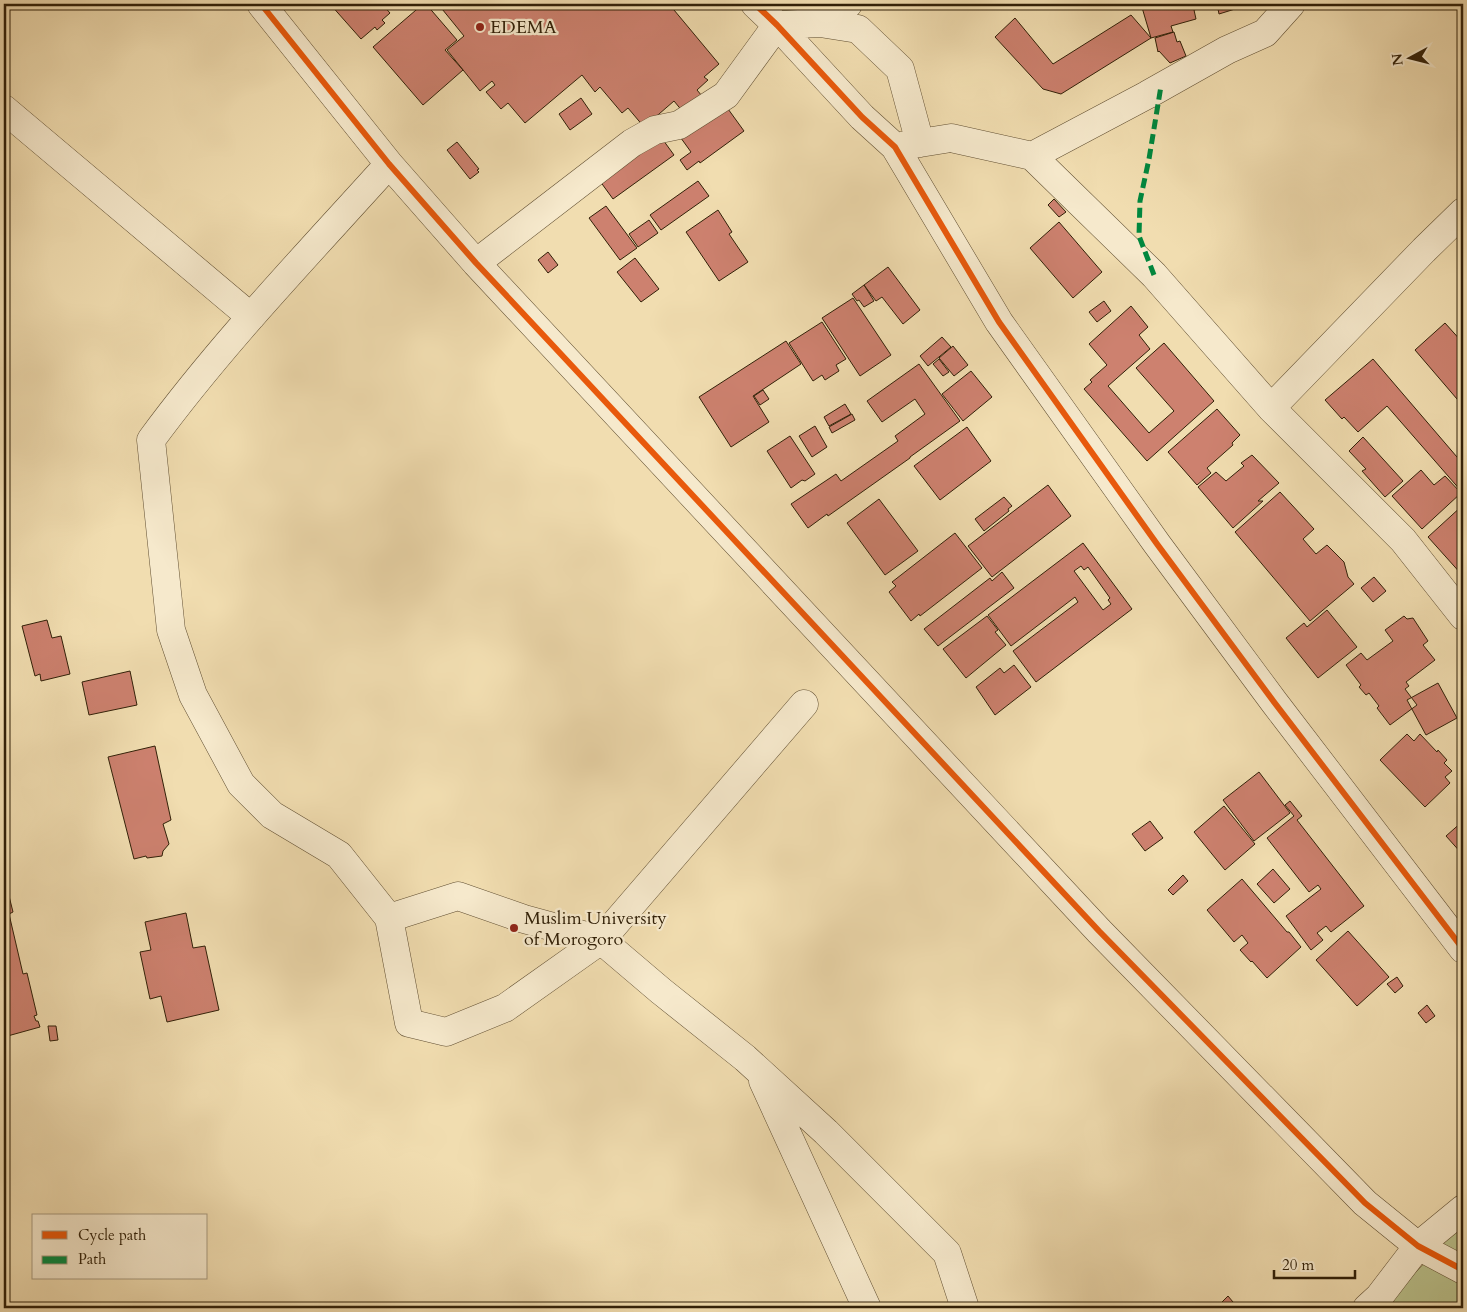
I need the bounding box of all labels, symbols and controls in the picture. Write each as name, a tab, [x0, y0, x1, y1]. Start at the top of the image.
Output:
place label: EDEMA	[490, 15, 557, 40]
marker: EDEMA	[474, 21, 486, 33]
north arrow	[1384, 32, 1434, 82]
text: N	[1387, 52, 1408, 67]
place label: Muslim University of Morogoro	[524, 906, 667, 952]
marker: Muslim University of Morogoro	[508, 922, 520, 934]
legend	[32, 1214, 208, 1280]
text: Cycle path	[78, 1225, 147, 1245]
scale bar	[1274, 1247, 1356, 1279]
text: Path	[78, 1249, 107, 1269]
text: 20 m	[1282, 1255, 1314, 1275]

